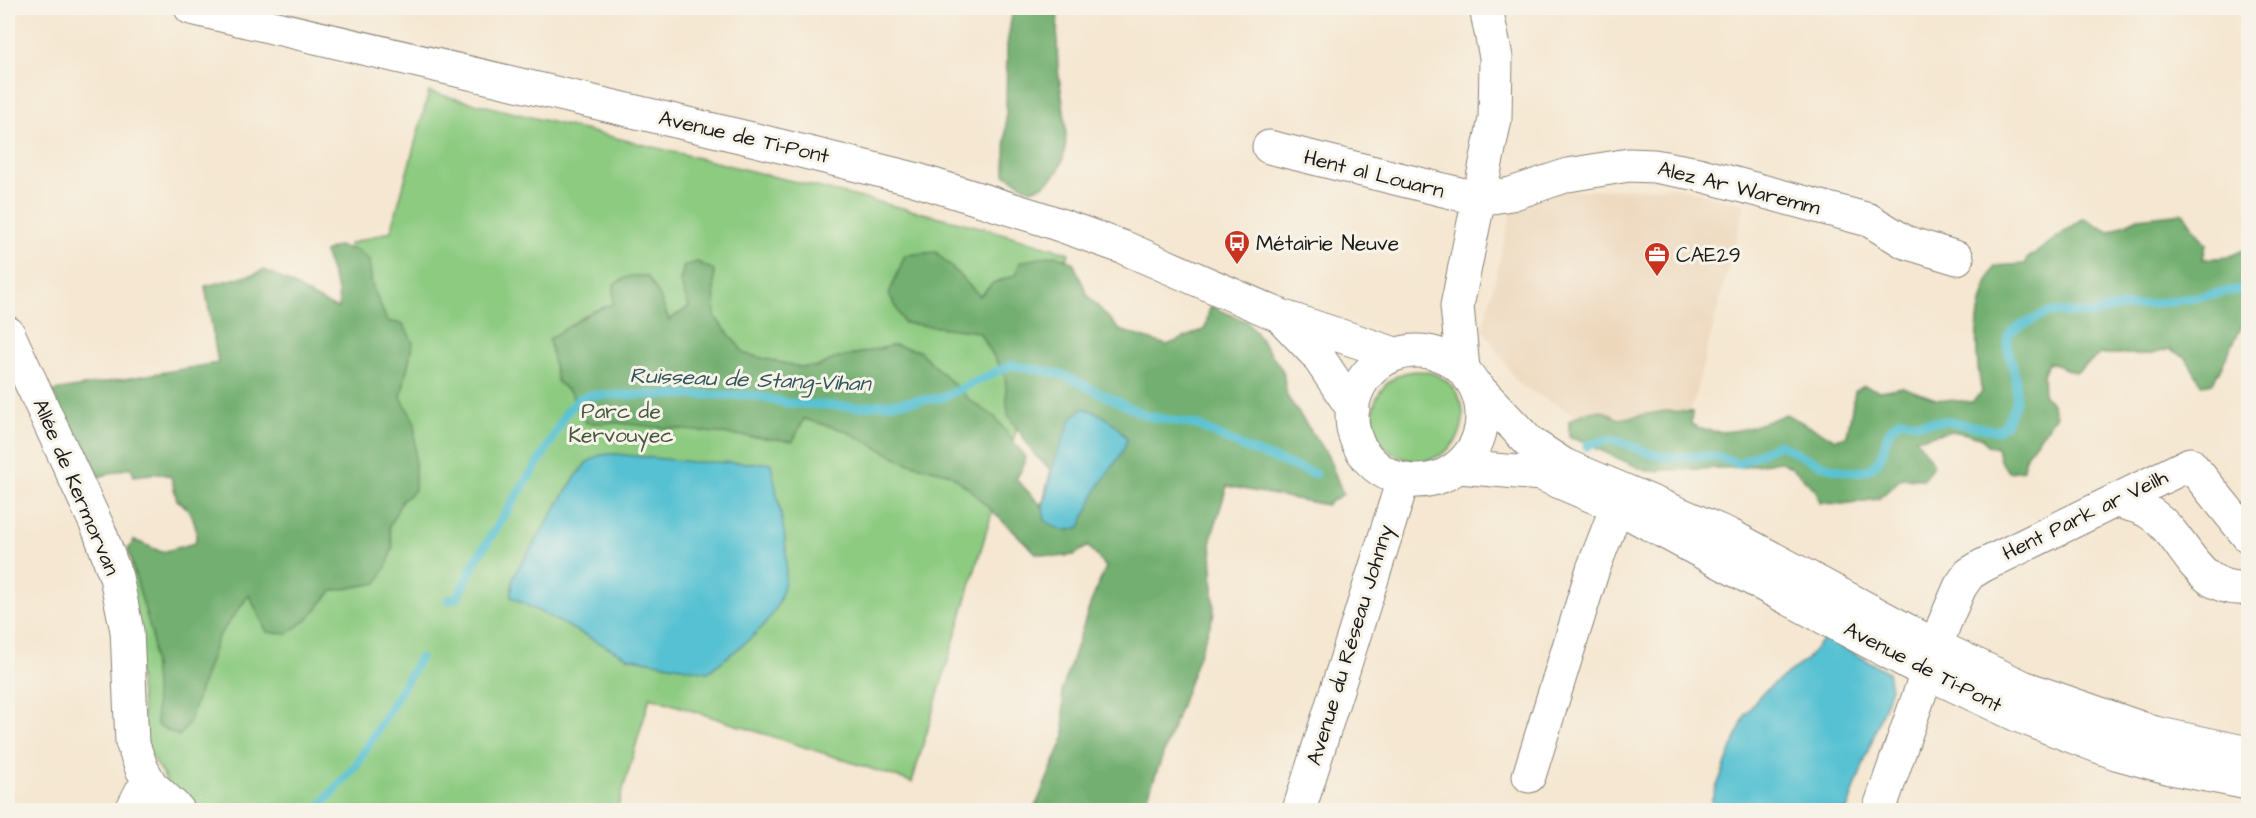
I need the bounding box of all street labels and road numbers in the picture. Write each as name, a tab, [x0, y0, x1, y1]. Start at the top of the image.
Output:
street label: Avenue de Ti-Pont	[656, 103, 833, 171]
street label: Hent al Louarn	[1301, 143, 1447, 205]
street label: Alez Ar Waremm	[1655, 154, 1824, 222]
street label: Allée de Kermorvan	[26, 394, 126, 580]
street label: Hent Park ar Veilh	[1998, 462, 2173, 568]
street label: Avenue du Réseau Johnny	[1300, 521, 1403, 770]
street label: Avenue de Ti-Pont	[1839, 615, 2008, 720]

